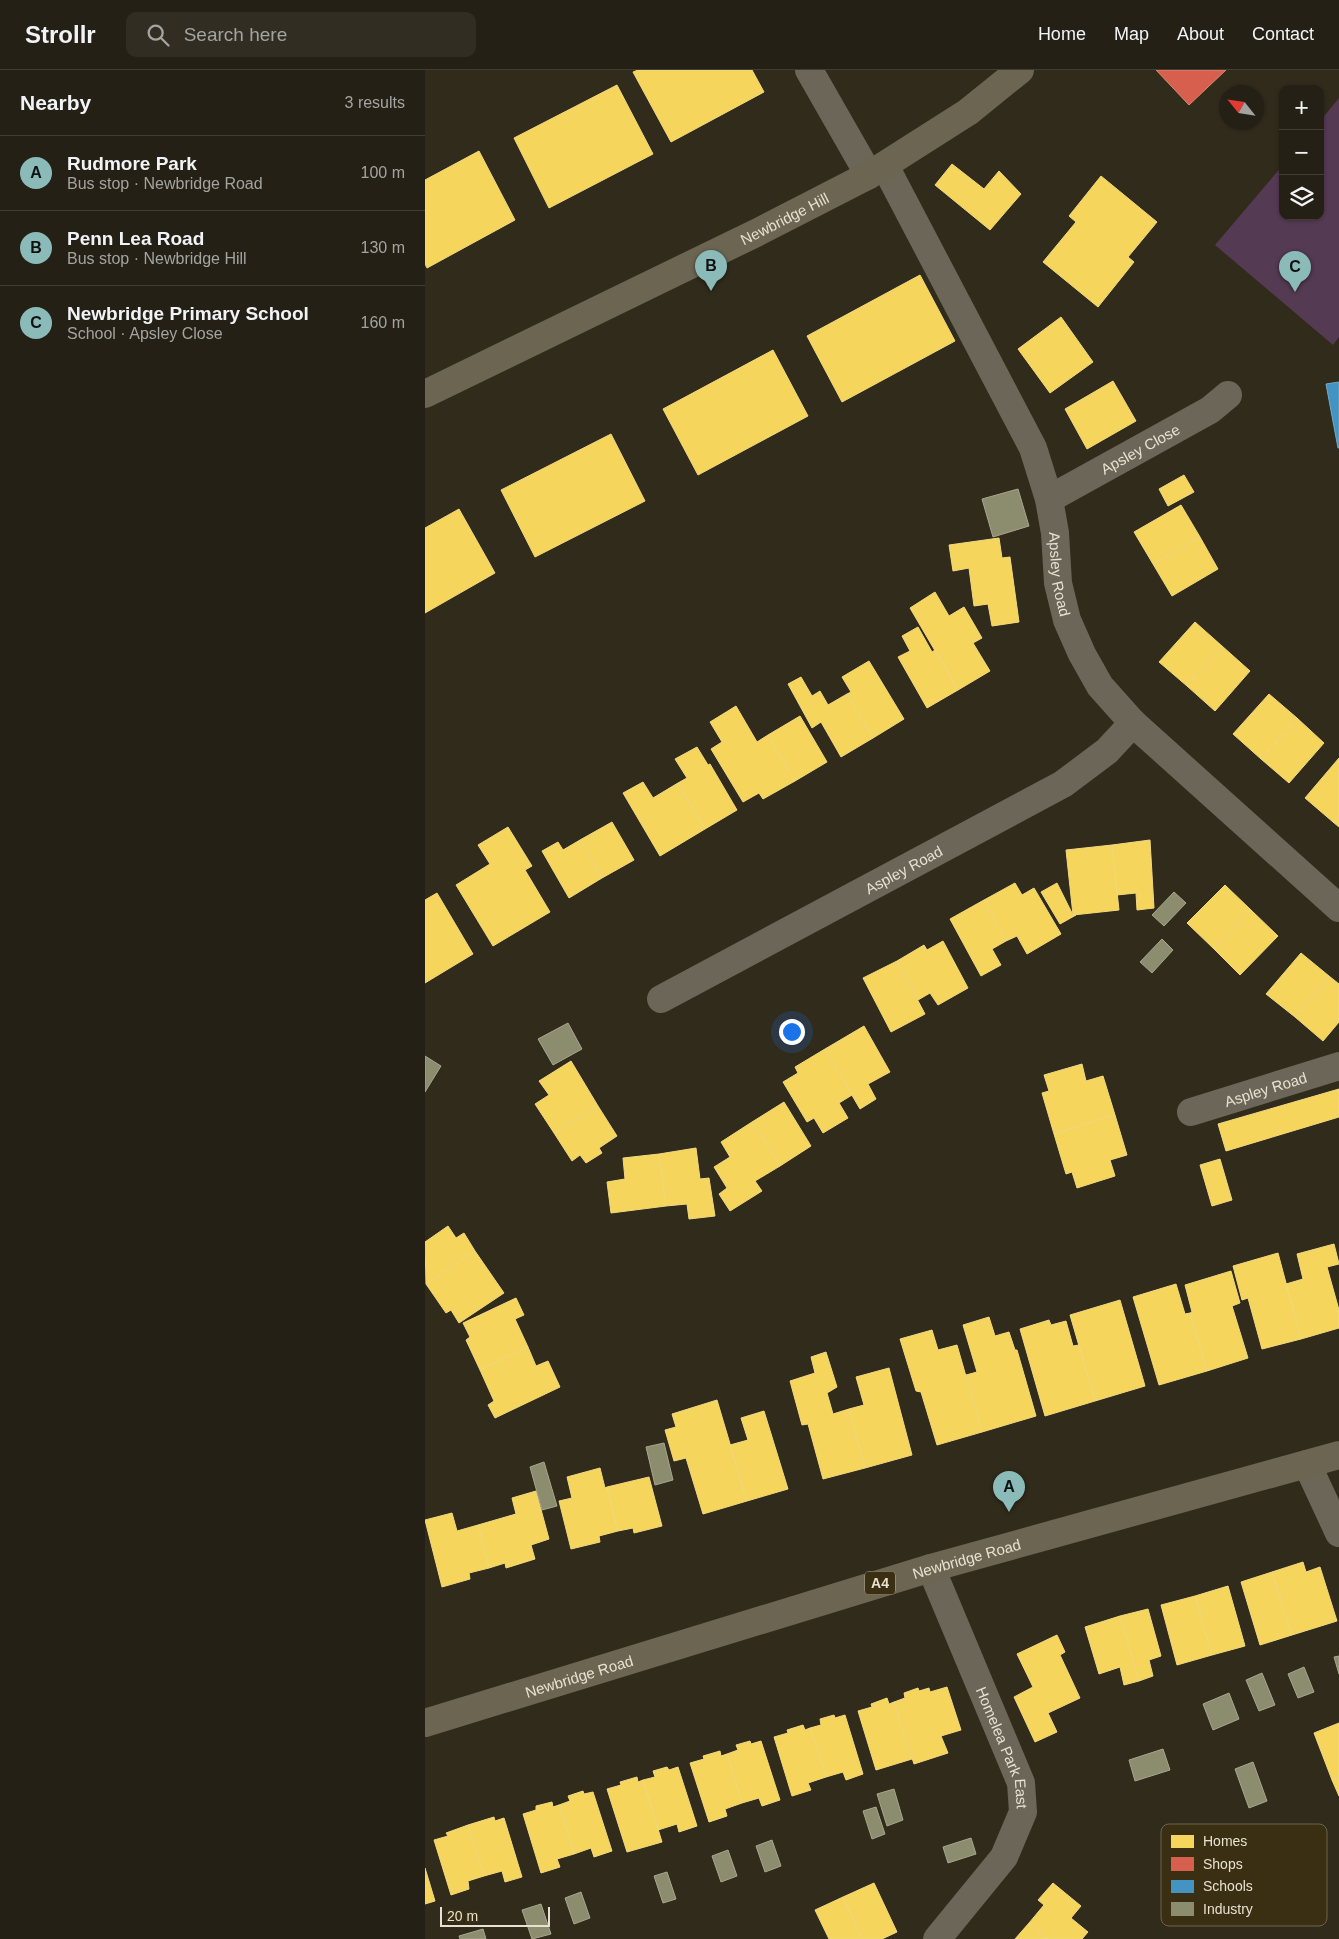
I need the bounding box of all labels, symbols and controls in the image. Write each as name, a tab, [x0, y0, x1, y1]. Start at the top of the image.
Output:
search box	[126, 12, 476, 57]
text: Strollr	[25, 21, 96, 48]
icon: search	[144, 21, 172, 49]
text: Search here	[184, 24, 287, 45]
text: Home	[1038, 24, 1086, 44]
text: Map	[1114, 24, 1149, 44]
text: About	[1177, 24, 1224, 44]
text: Contact	[1252, 24, 1314, 44]
north arrow	[1219, 85, 1264, 130]
map controls	[1279, 85, 1324, 220]
button: +	[1279, 85, 1324, 130]
text: Nearby	[20, 91, 91, 114]
text: 3 results	[345, 94, 405, 111]
button: −	[1279, 130, 1324, 175]
text: Rudmore Park	[67, 153, 197, 174]
text: A	[30, 164, 42, 181]
text: 100 m	[361, 164, 405, 181]
text: Bus stop · Newbridge Road	[67, 175, 263, 192]
button: layers	[1279, 175, 1324, 220]
street label: Newbridge Hill	[737, 189, 831, 248]
text: Penn Lea Road	[67, 228, 204, 249]
text: B	[30, 239, 42, 256]
text: 130 m	[361, 239, 405, 256]
text: Bus stop · Newbridge Hill	[67, 250, 247, 267]
pin: B	[695, 250, 727, 291]
pin: C	[1279, 251, 1311, 292]
text: Newbridge Primary School	[67, 303, 309, 324]
text: C	[30, 314, 42, 331]
text: 160 m	[361, 314, 405, 331]
text: School · Apsley Close	[67, 325, 223, 342]
street label: Apsley Close	[1098, 420, 1182, 477]
street label: Apsley Road	[1046, 531, 1074, 618]
street label: Aspley Road	[862, 842, 945, 897]
your location	[779, 1019, 805, 1045]
street label: Aspley Road	[1222, 1068, 1309, 1110]
pin: A	[993, 1471, 1025, 1512]
street label: Newbridge Road	[910, 1535, 1023, 1582]
road number: A4	[865, 1572, 895, 1595]
street label: Newbridge Road	[523, 1651, 635, 1700]
street label: Homelea Park East	[973, 1684, 1031, 1810]
legend	[1161, 1824, 1327, 1926]
text: Homes	[1203, 1833, 1247, 1849]
text: Shops	[1203, 1856, 1243, 1872]
text: Schools	[1203, 1878, 1253, 1894]
text: Industry	[1203, 1901, 1253, 1917]
scale bar	[440, 1904, 550, 1927]
text: 20 m	[447, 1908, 478, 1924]

